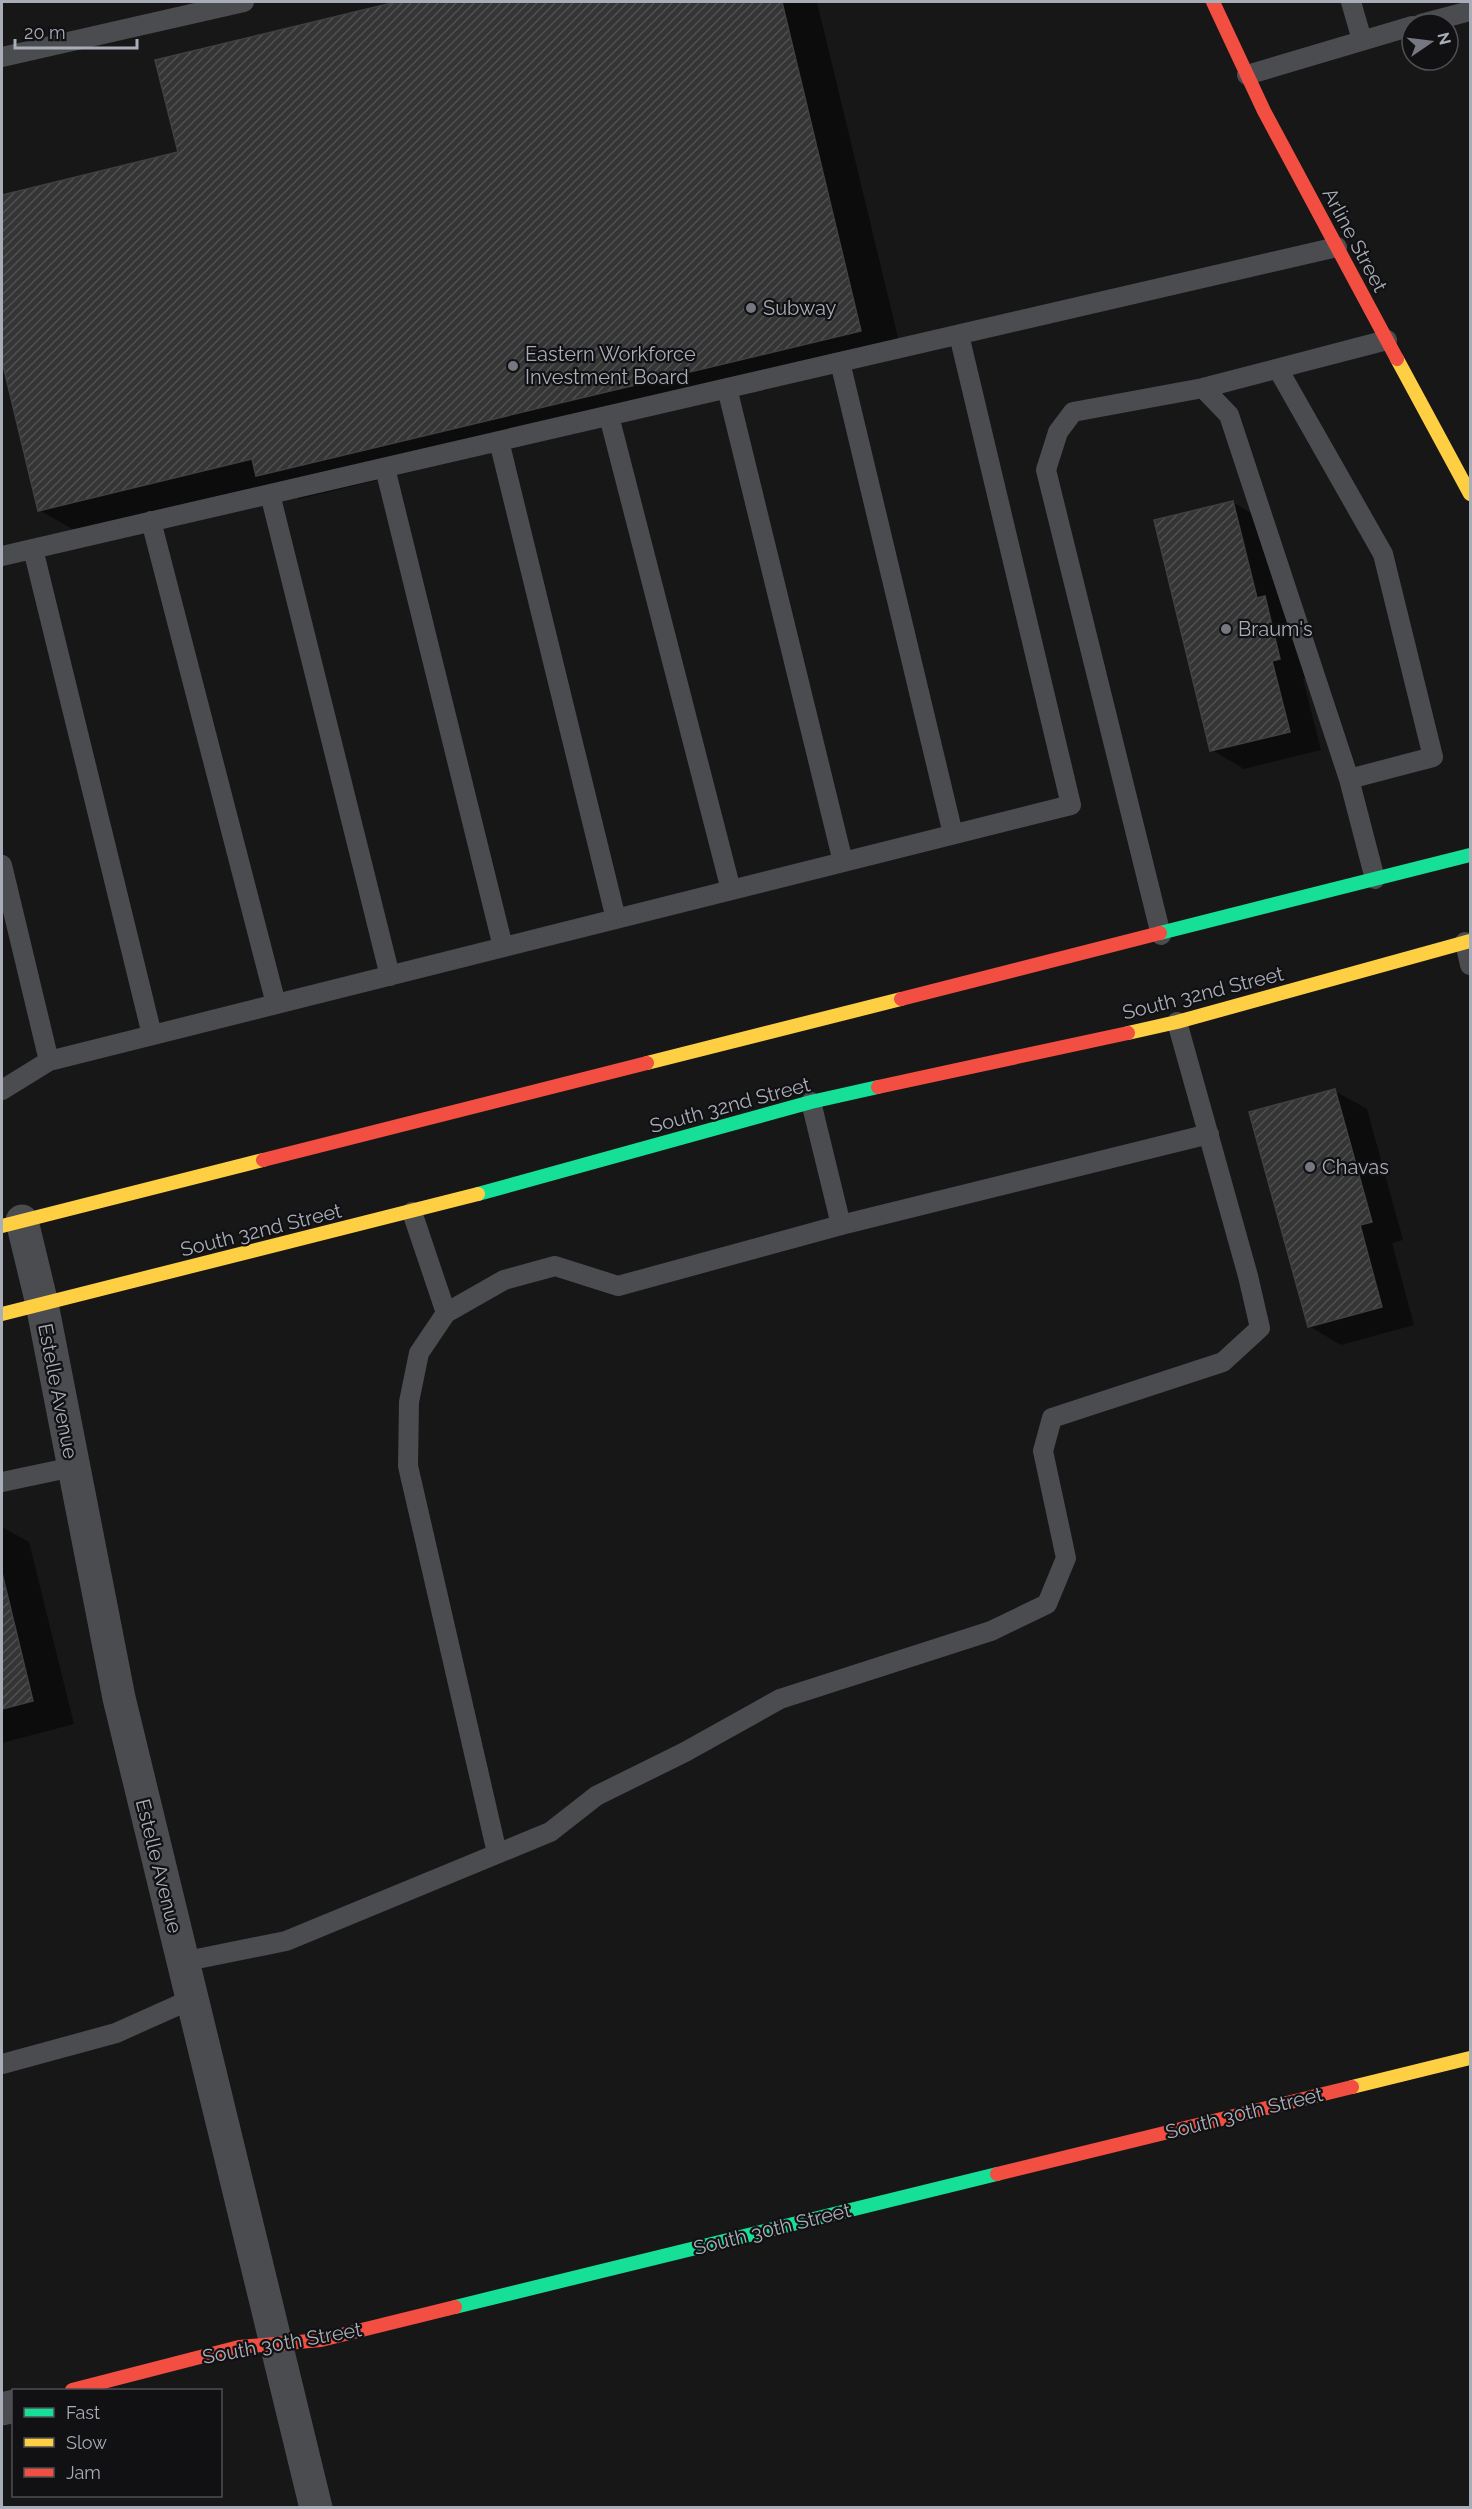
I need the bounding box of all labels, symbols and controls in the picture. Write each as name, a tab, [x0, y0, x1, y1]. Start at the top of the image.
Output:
scale bar	[15, 12, 136, 50]
north arrow	[1400, 12, 1460, 72]
text: 20 m	[24, 22, 66, 43]
text: N	[1433, 30, 1455, 47]
street label: Arline Street	[1318, 184, 1393, 296]
place label: Subway	[763, 296, 837, 320]
marker: Subway	[744, 301, 758, 315]
place label: Eastern Workforce Investment Board	[525, 342, 696, 389]
marker: Eastern Workforce Investment Board	[506, 359, 520, 373]
place label: Braum's	[1238, 617, 1313, 641]
marker: Braum's	[1219, 622, 1233, 636]
street label: South 32nd Street	[1120, 961, 1286, 1025]
street label: South 32nd Street	[647, 1072, 813, 1138]
place label: Chavas	[1322, 1155, 1389, 1179]
marker: Chavas	[1303, 1160, 1317, 1174]
street label: South 32nd Street	[178, 1198, 344, 1262]
street label: Estelle Avenue	[33, 1321, 83, 1461]
street label: Estelle Avenue	[131, 1796, 187, 1936]
street label: South 30th Street	[1163, 2082, 1325, 2144]
street label: South 30th Street	[691, 2198, 853, 2260]
street label: South 30th Street	[201, 2317, 364, 2369]
legend	[12, 2389, 222, 2497]
text: Fast	[66, 2402, 100, 2423]
text: Slow	[66, 2432, 107, 2453]
text: Jam	[66, 2462, 101, 2483]

